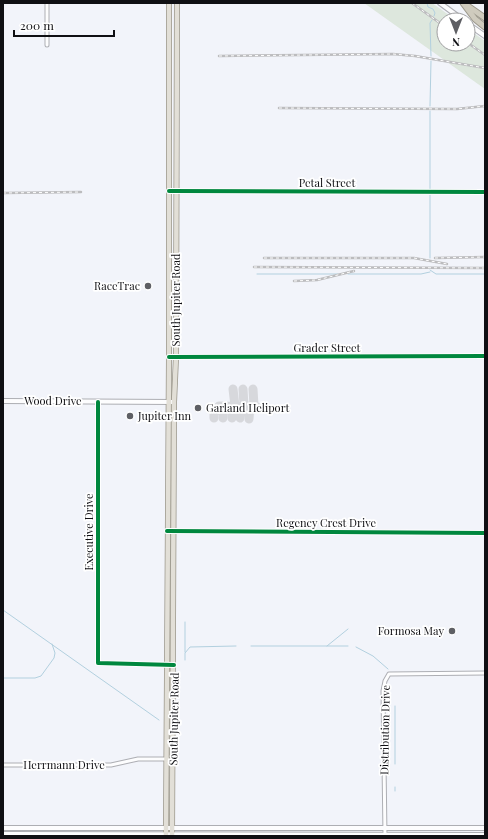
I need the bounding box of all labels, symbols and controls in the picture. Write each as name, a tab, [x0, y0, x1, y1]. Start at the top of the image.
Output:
scale bar	[14, 12, 114, 38]
north arrow	[436, 12, 476, 52]
text: 200 m	[20, 17, 54, 33]
text: N	[452, 35, 460, 50]
street label: Petal Street	[299, 175, 355, 190]
street label: South Jupiter Road	[168, 253, 183, 346]
place label: RaceTrac	[94, 278, 140, 293]
marker: RaceTrac	[143, 281, 153, 291]
street label: Grader Street	[293, 340, 361, 355]
street label: Wood Drive	[23, 393, 82, 408]
place label: Garland Heliport	[206, 400, 290, 415]
marker: Garland Heliport	[193, 403, 203, 413]
place label: Jupiter Inn	[137, 408, 192, 423]
marker: Jupiter Inn	[125, 411, 135, 421]
street label: Executive Drive	[81, 493, 96, 571]
street label: Regency Crest Drive	[276, 515, 376, 530]
place label: Formosa May	[378, 623, 444, 638]
marker: Formosa May	[447, 626, 457, 636]
street label: South Jupiter Road	[165, 672, 182, 766]
street label: Distribution Drive	[376, 684, 393, 775]
street label: Herrmann Drive	[23, 757, 105, 772]

